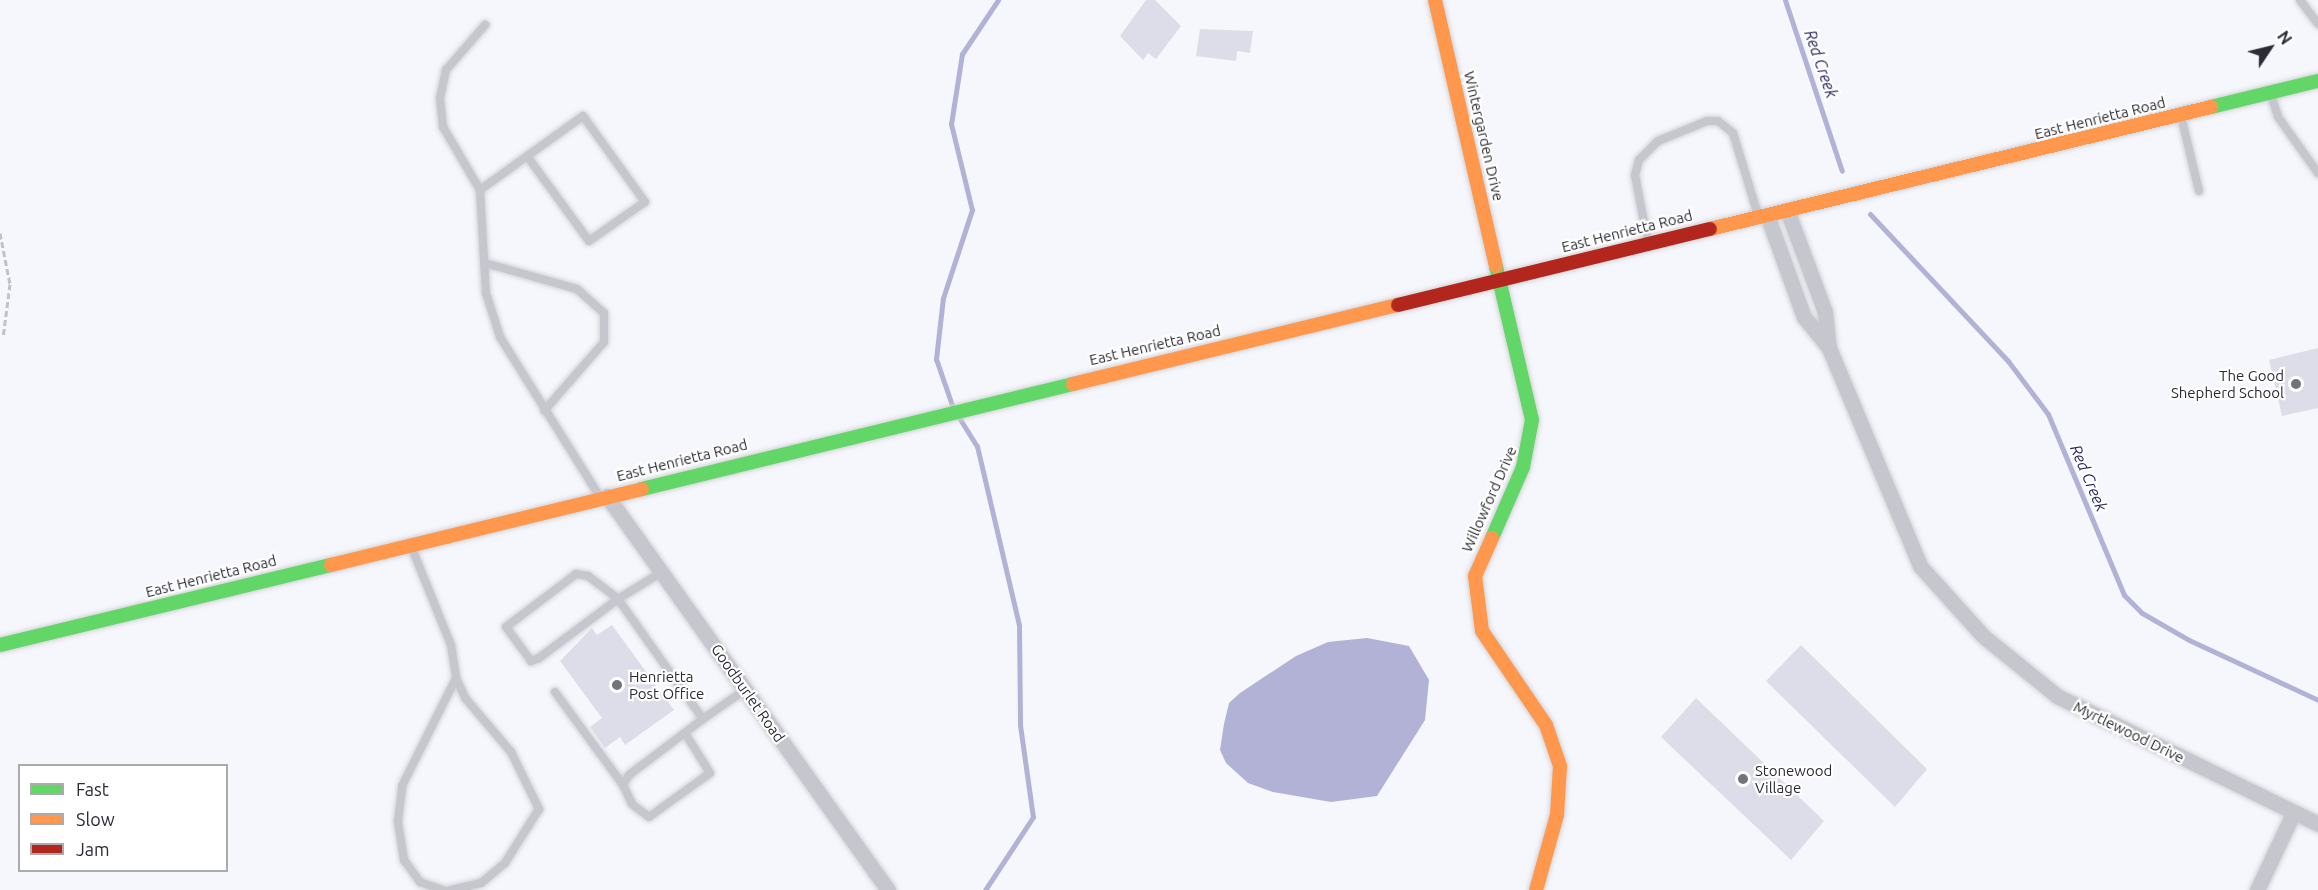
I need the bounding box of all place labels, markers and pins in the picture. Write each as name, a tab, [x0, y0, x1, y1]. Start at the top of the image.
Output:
place label: The Good Shepherd School	[2171, 366, 2284, 401]
marker: The Good Shepherd School	[2289, 377, 2303, 391]
place label: Henrietta Post Office	[629, 667, 704, 702]
marker: Henrietta Post Office	[610, 678, 624, 692]
place label: Stonewood Village	[1755, 761, 1832, 796]
marker: Stonewood Village	[1736, 772, 1750, 786]

